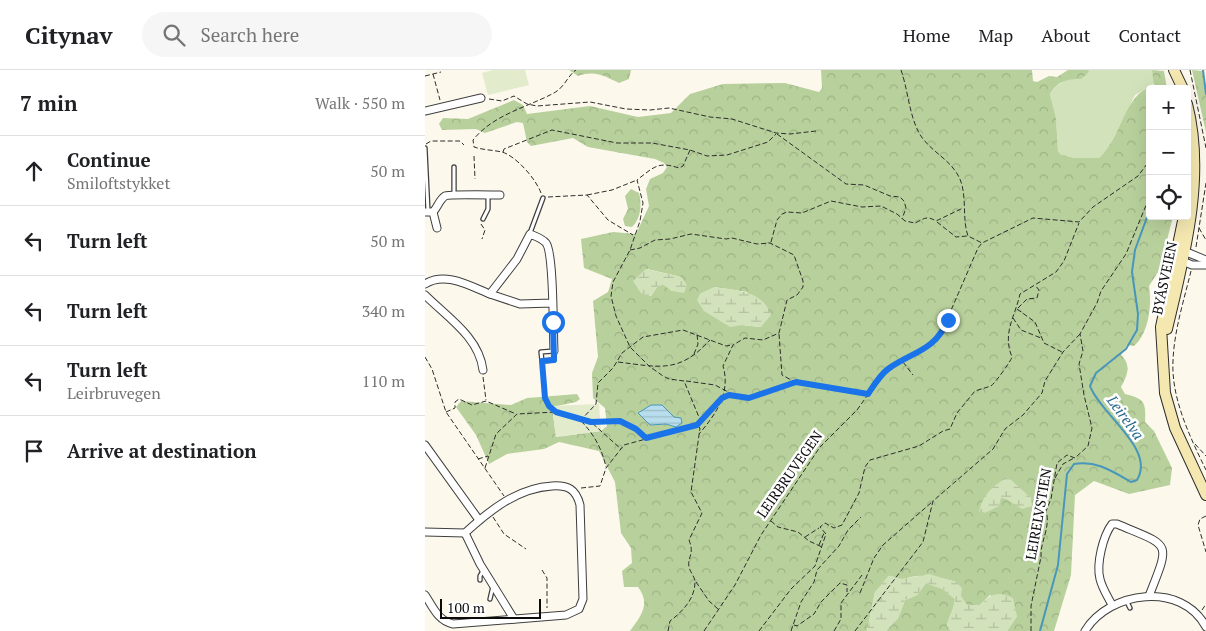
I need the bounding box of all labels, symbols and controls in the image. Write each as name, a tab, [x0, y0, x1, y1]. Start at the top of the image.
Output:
search box	[142, 12, 492, 57]
text: Citynav	[25, 19, 112, 51]
icon: search	[160, 21, 188, 49]
text: Search here	[200, 22, 299, 47]
text: Home	[903, 23, 950, 47]
text: Map	[978, 23, 1013, 47]
text: About	[1041, 23, 1090, 47]
text: Contact	[1118, 23, 1181, 47]
map controls	[1146, 85, 1191, 220]
button: +	[1146, 85, 1191, 130]
text: 7 min	[20, 89, 77, 117]
text: Walk · 550 m	[315, 92, 405, 114]
button: −	[1146, 130, 1191, 175]
text: Continue	[67, 147, 151, 172]
icon: ahead	[20, 157, 48, 185]
text: 50 m	[370, 160, 405, 182]
text: Smiloftstykket	[67, 172, 170, 194]
button: locate	[1146, 175, 1191, 220]
icon: left	[20, 227, 48, 255]
text: Turn left	[67, 228, 148, 253]
text: 50 m	[370, 230, 405, 252]
street label: BYÅSVEIEN	[1147, 240, 1181, 316]
icon: left	[20, 297, 48, 325]
text: Turn left	[67, 298, 148, 323]
text: 340 m	[362, 300, 405, 322]
route end	[937, 309, 960, 332]
route start	[542, 311, 565, 334]
text: Turn left	[67, 357, 148, 382]
icon: left	[20, 367, 48, 395]
text: 110 m	[362, 370, 405, 392]
text: Leirbruvegen	[67, 382, 161, 404]
water label: Leirelva	[1103, 390, 1149, 443]
street label: LEIRBRUVEGEN	[752, 427, 826, 521]
icon: arrive	[20, 437, 48, 465]
text: Arrive at destination	[67, 438, 256, 463]
street label: LEIRELVSTIEN	[1021, 466, 1055, 562]
scale bar	[440, 596, 541, 619]
text: 100 m	[447, 598, 485, 617]

